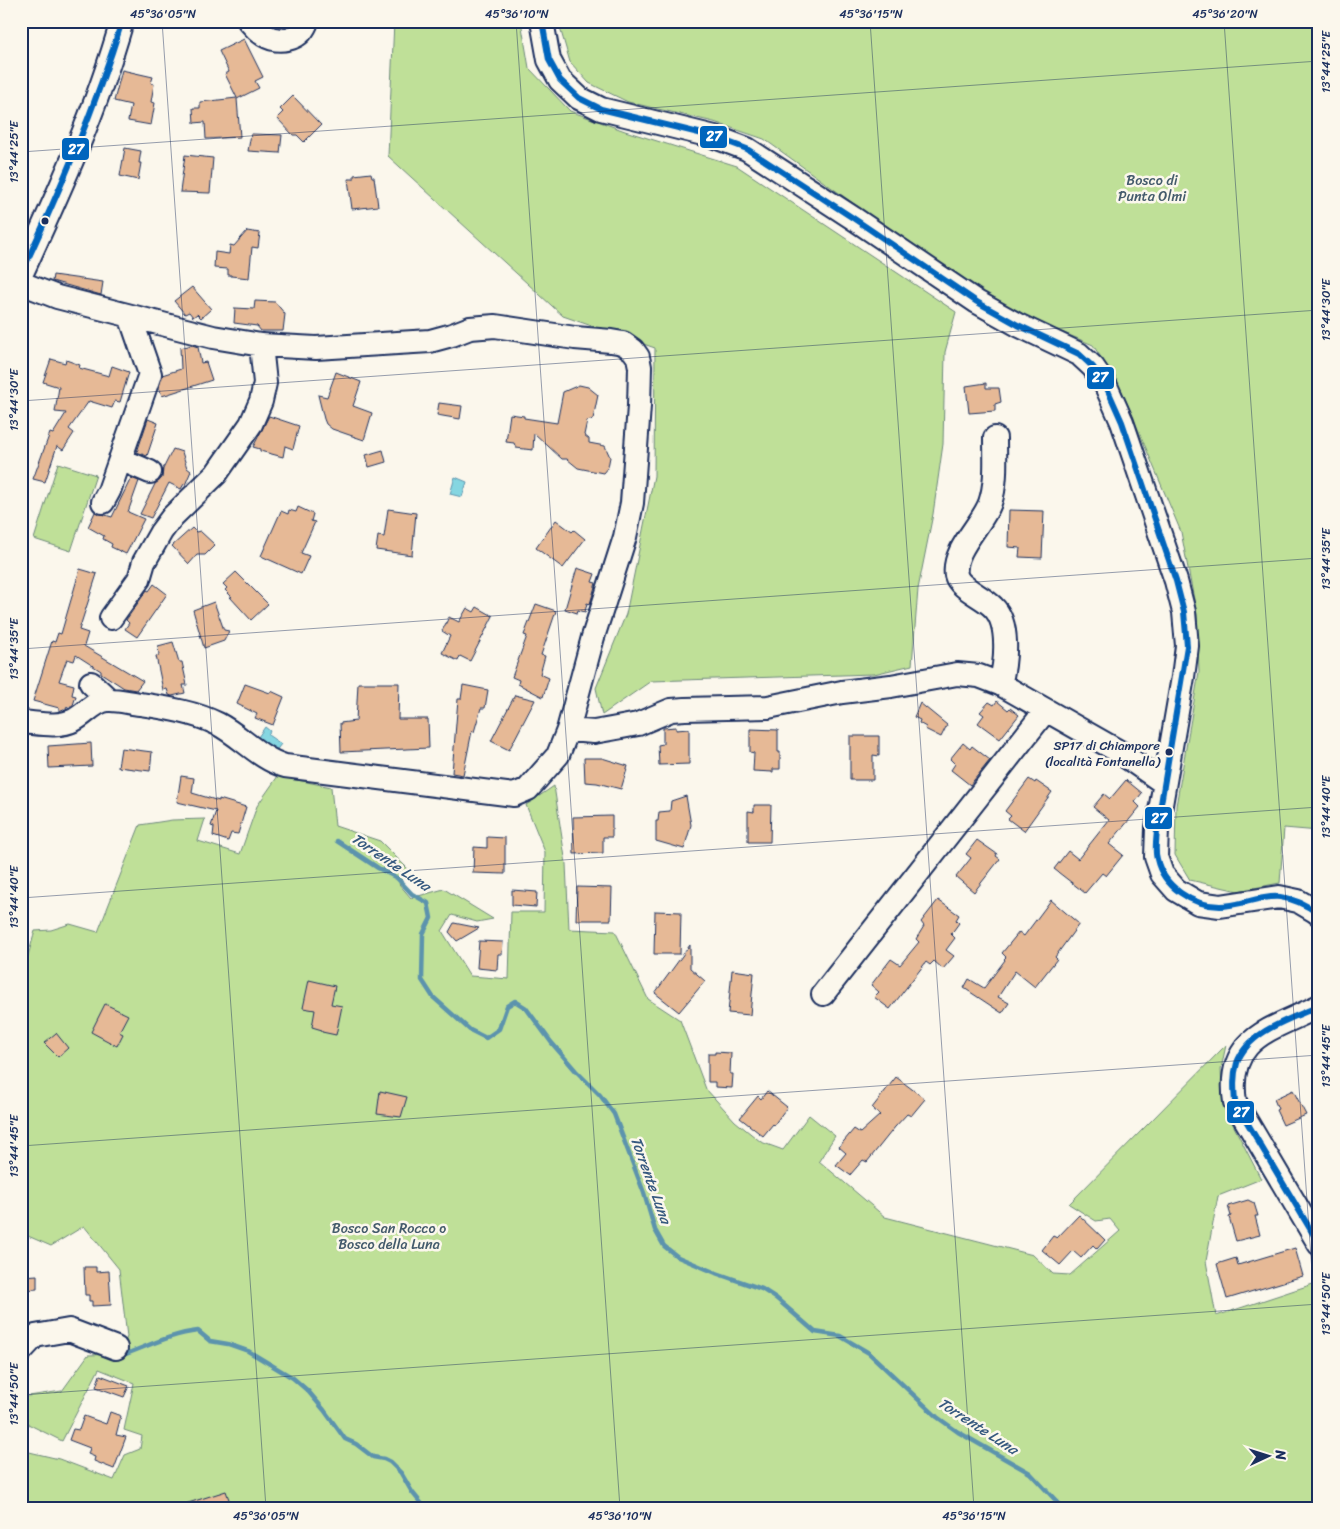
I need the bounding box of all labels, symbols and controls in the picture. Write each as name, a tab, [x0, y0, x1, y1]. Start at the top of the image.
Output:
text: 45°36'05"N	[130, 3, 197, 25]
text: 45°36'10"N	[485, 3, 550, 25]
text: 45°36'15"N	[839, 3, 903, 25]
text: 45°36'20"N	[1192, 3, 1259, 25]
text: 13°44'25"E	[1315, 30, 1337, 93]
text: 13°44'25"E	[3, 120, 25, 183]
text: 27	[705, 124, 723, 149]
line badge: 27	[699, 125, 728, 149]
line badge: 27	[61, 137, 90, 161]
text: 27	[67, 137, 85, 162]
park label: Bosco di Punta Olmi	[1118, 168, 1187, 209]
unlabelled marker	[40, 216, 50, 226]
text: 13°44'30"E	[1315, 278, 1337, 341]
text: 27	[1091, 365, 1109, 390]
line badge: 27	[1086, 366, 1115, 390]
text: 13°44'30"E	[3, 368, 25, 431]
text: 13°44'35"E	[1315, 527, 1337, 590]
text: 13°44'35"E	[3, 617, 25, 680]
place label: SP17 di Chiampore (località Fontanella)	[1045, 734, 1161, 773]
marker: SP17 di Chiampore (località Fontanella)	[1164, 747, 1174, 757]
text: 13°44'40"E	[1315, 774, 1337, 839]
line badge: 27	[1144, 806, 1173, 830]
text: 27	[1150, 806, 1168, 831]
water label: Torrente Luna	[346, 826, 438, 900]
text: 13°44'40"E	[3, 864, 25, 929]
text: 13°44'45"E	[1315, 1023, 1337, 1087]
line badge: 27	[1226, 1100, 1255, 1124]
text: 27	[1232, 1100, 1250, 1125]
text: 13°44'45"E	[3, 1113, 25, 1177]
water label: Torrente Luna	[623, 1133, 680, 1230]
park label: Bosco San Rocco o Bosco della Luna	[332, 1216, 446, 1257]
text: 13°44'50"E	[1315, 1271, 1337, 1335]
text: 13°44'50"E	[3, 1361, 25, 1425]
water label: Torrente Luna	[933, 1390, 1025, 1463]
north arrow	[1242, 1432, 1292, 1482]
text: N	[1268, 1448, 1293, 1461]
text: 45°36'05"N	[233, 1505, 300, 1527]
text: 45°36'10"N	[588, 1505, 653, 1527]
text: 45°36'15"N	[942, 1505, 1006, 1527]

